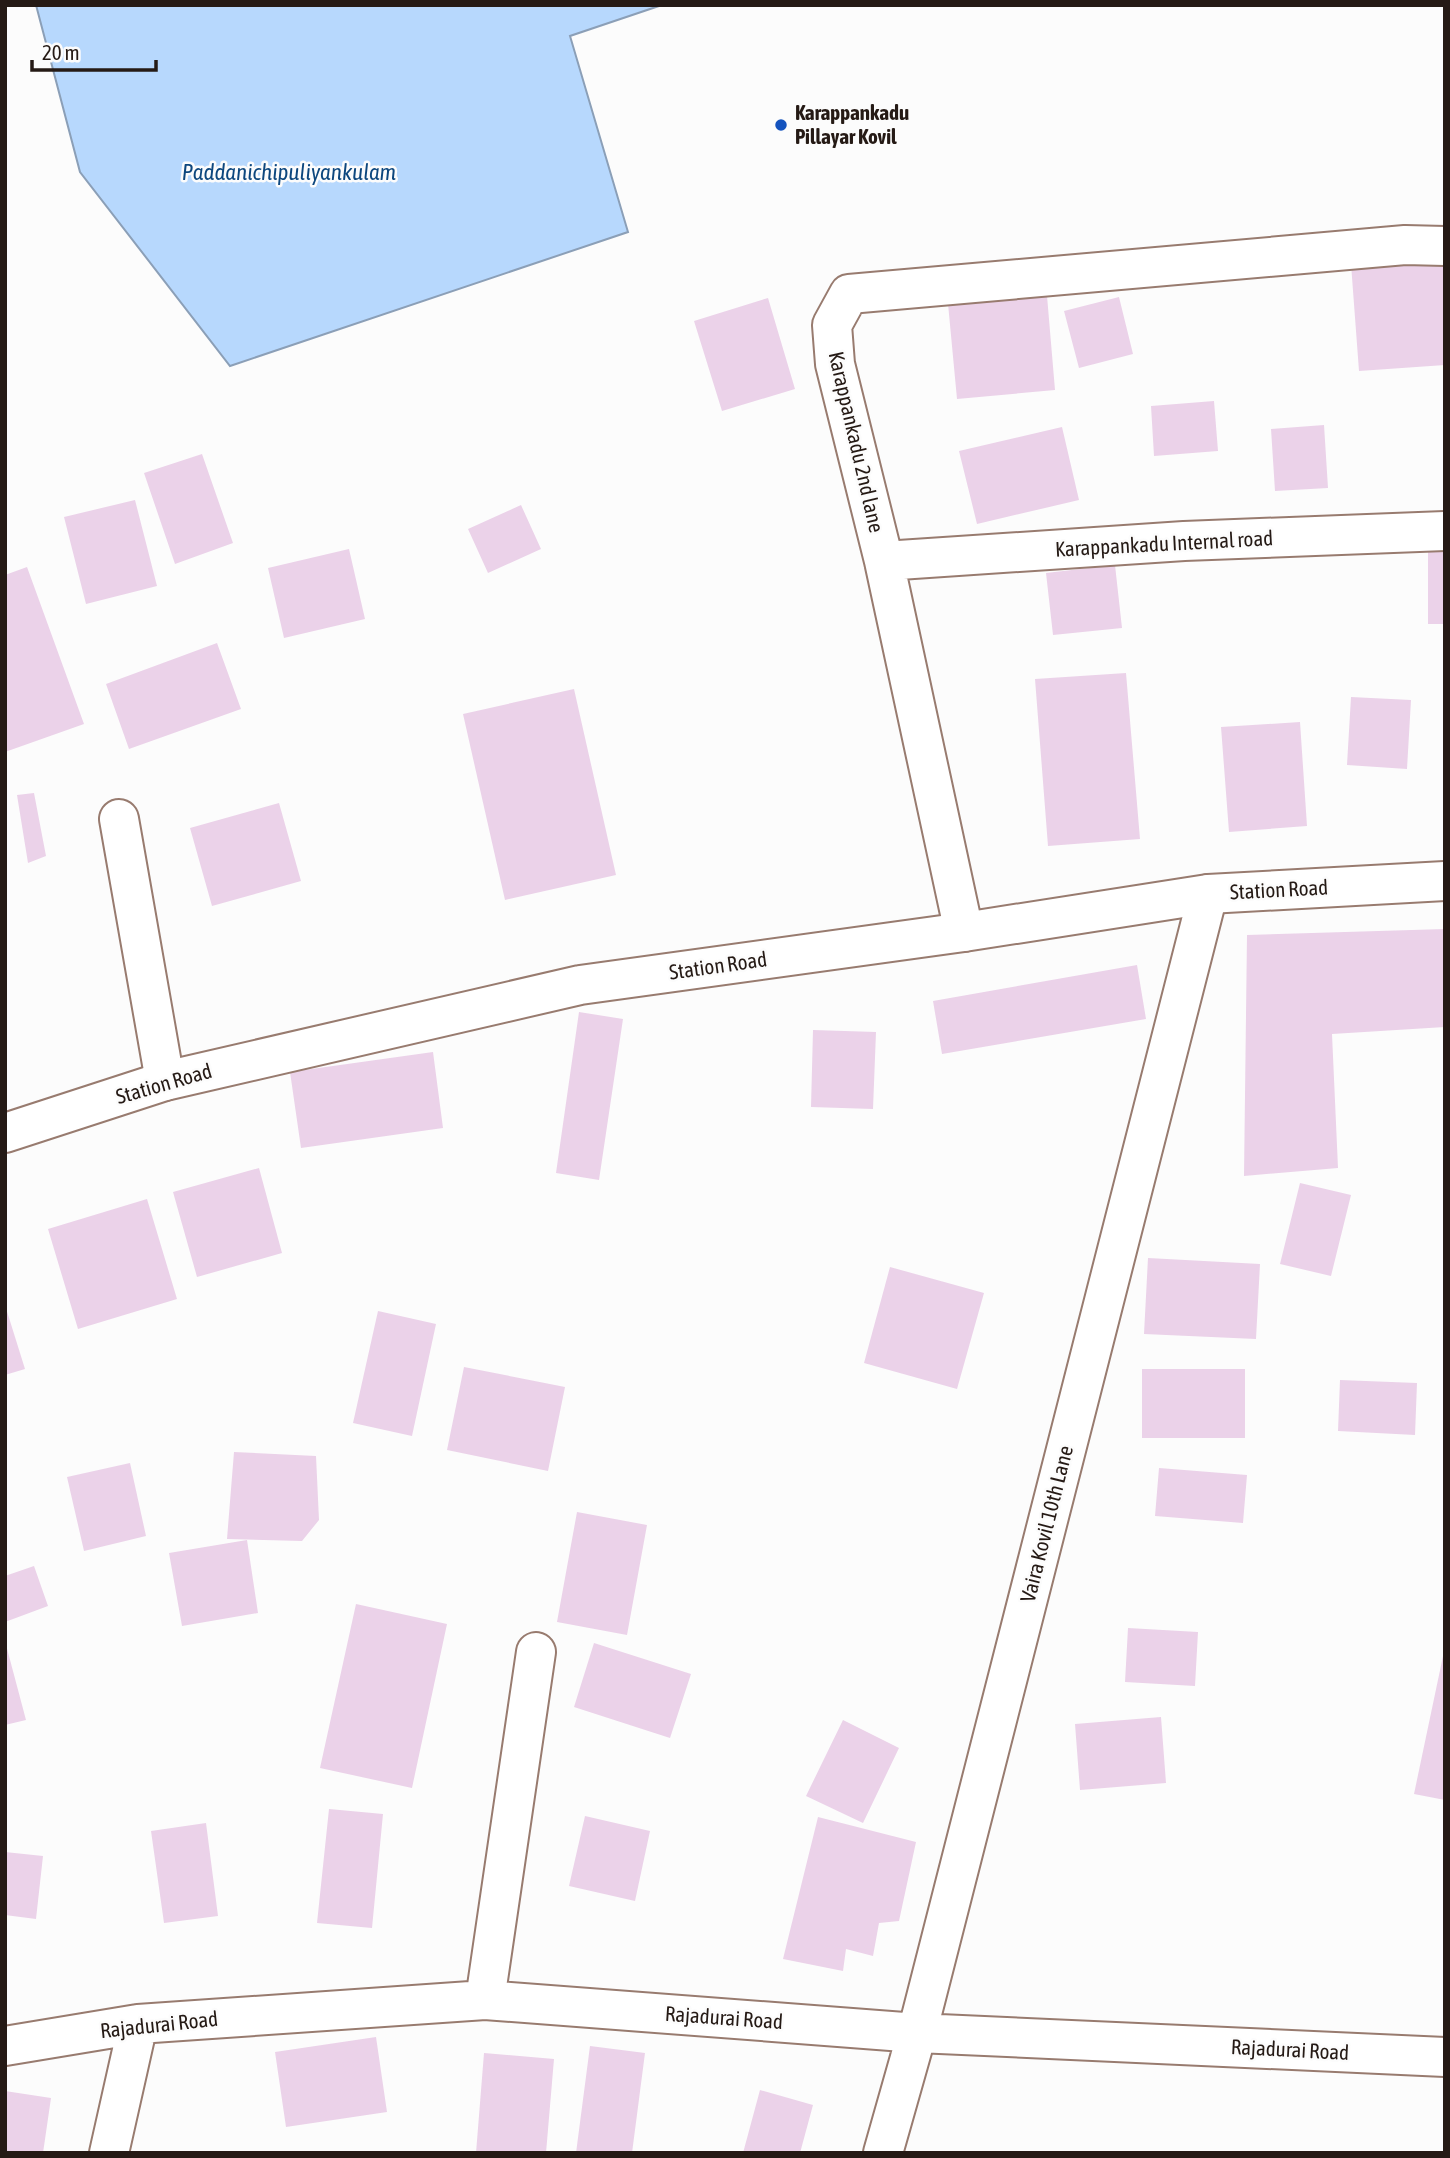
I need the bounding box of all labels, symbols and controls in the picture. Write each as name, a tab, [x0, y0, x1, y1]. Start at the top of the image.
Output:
scale bar	[32, 28, 156, 72]
text: 20 m	[42, 40, 80, 64]
place label: Karappankadu Pillayar Kovil	[795, 100, 909, 148]
marker: Karappankadu Pillayar Kovil	[773, 117, 789, 133]
water label: Paddanichipuliyankulam	[182, 159, 396, 185]
street label: Karappankadu 2nd lane	[824, 349, 889, 535]
street label: Karappankadu Internal road	[1054, 525, 1274, 561]
street label: Station Road	[1229, 874, 1329, 904]
street label: Station Road	[667, 946, 768, 984]
street label: Station Road	[113, 1058, 214, 1108]
street label: Vaira Kovil 10th Lane	[1015, 1443, 1077, 1605]
street label: Rajadurai Road	[664, 2001, 784, 2033]
street label: Rajadurai Road	[99, 2006, 219, 2042]
street label: Rajadurai Road	[1230, 2034, 1350, 2064]

